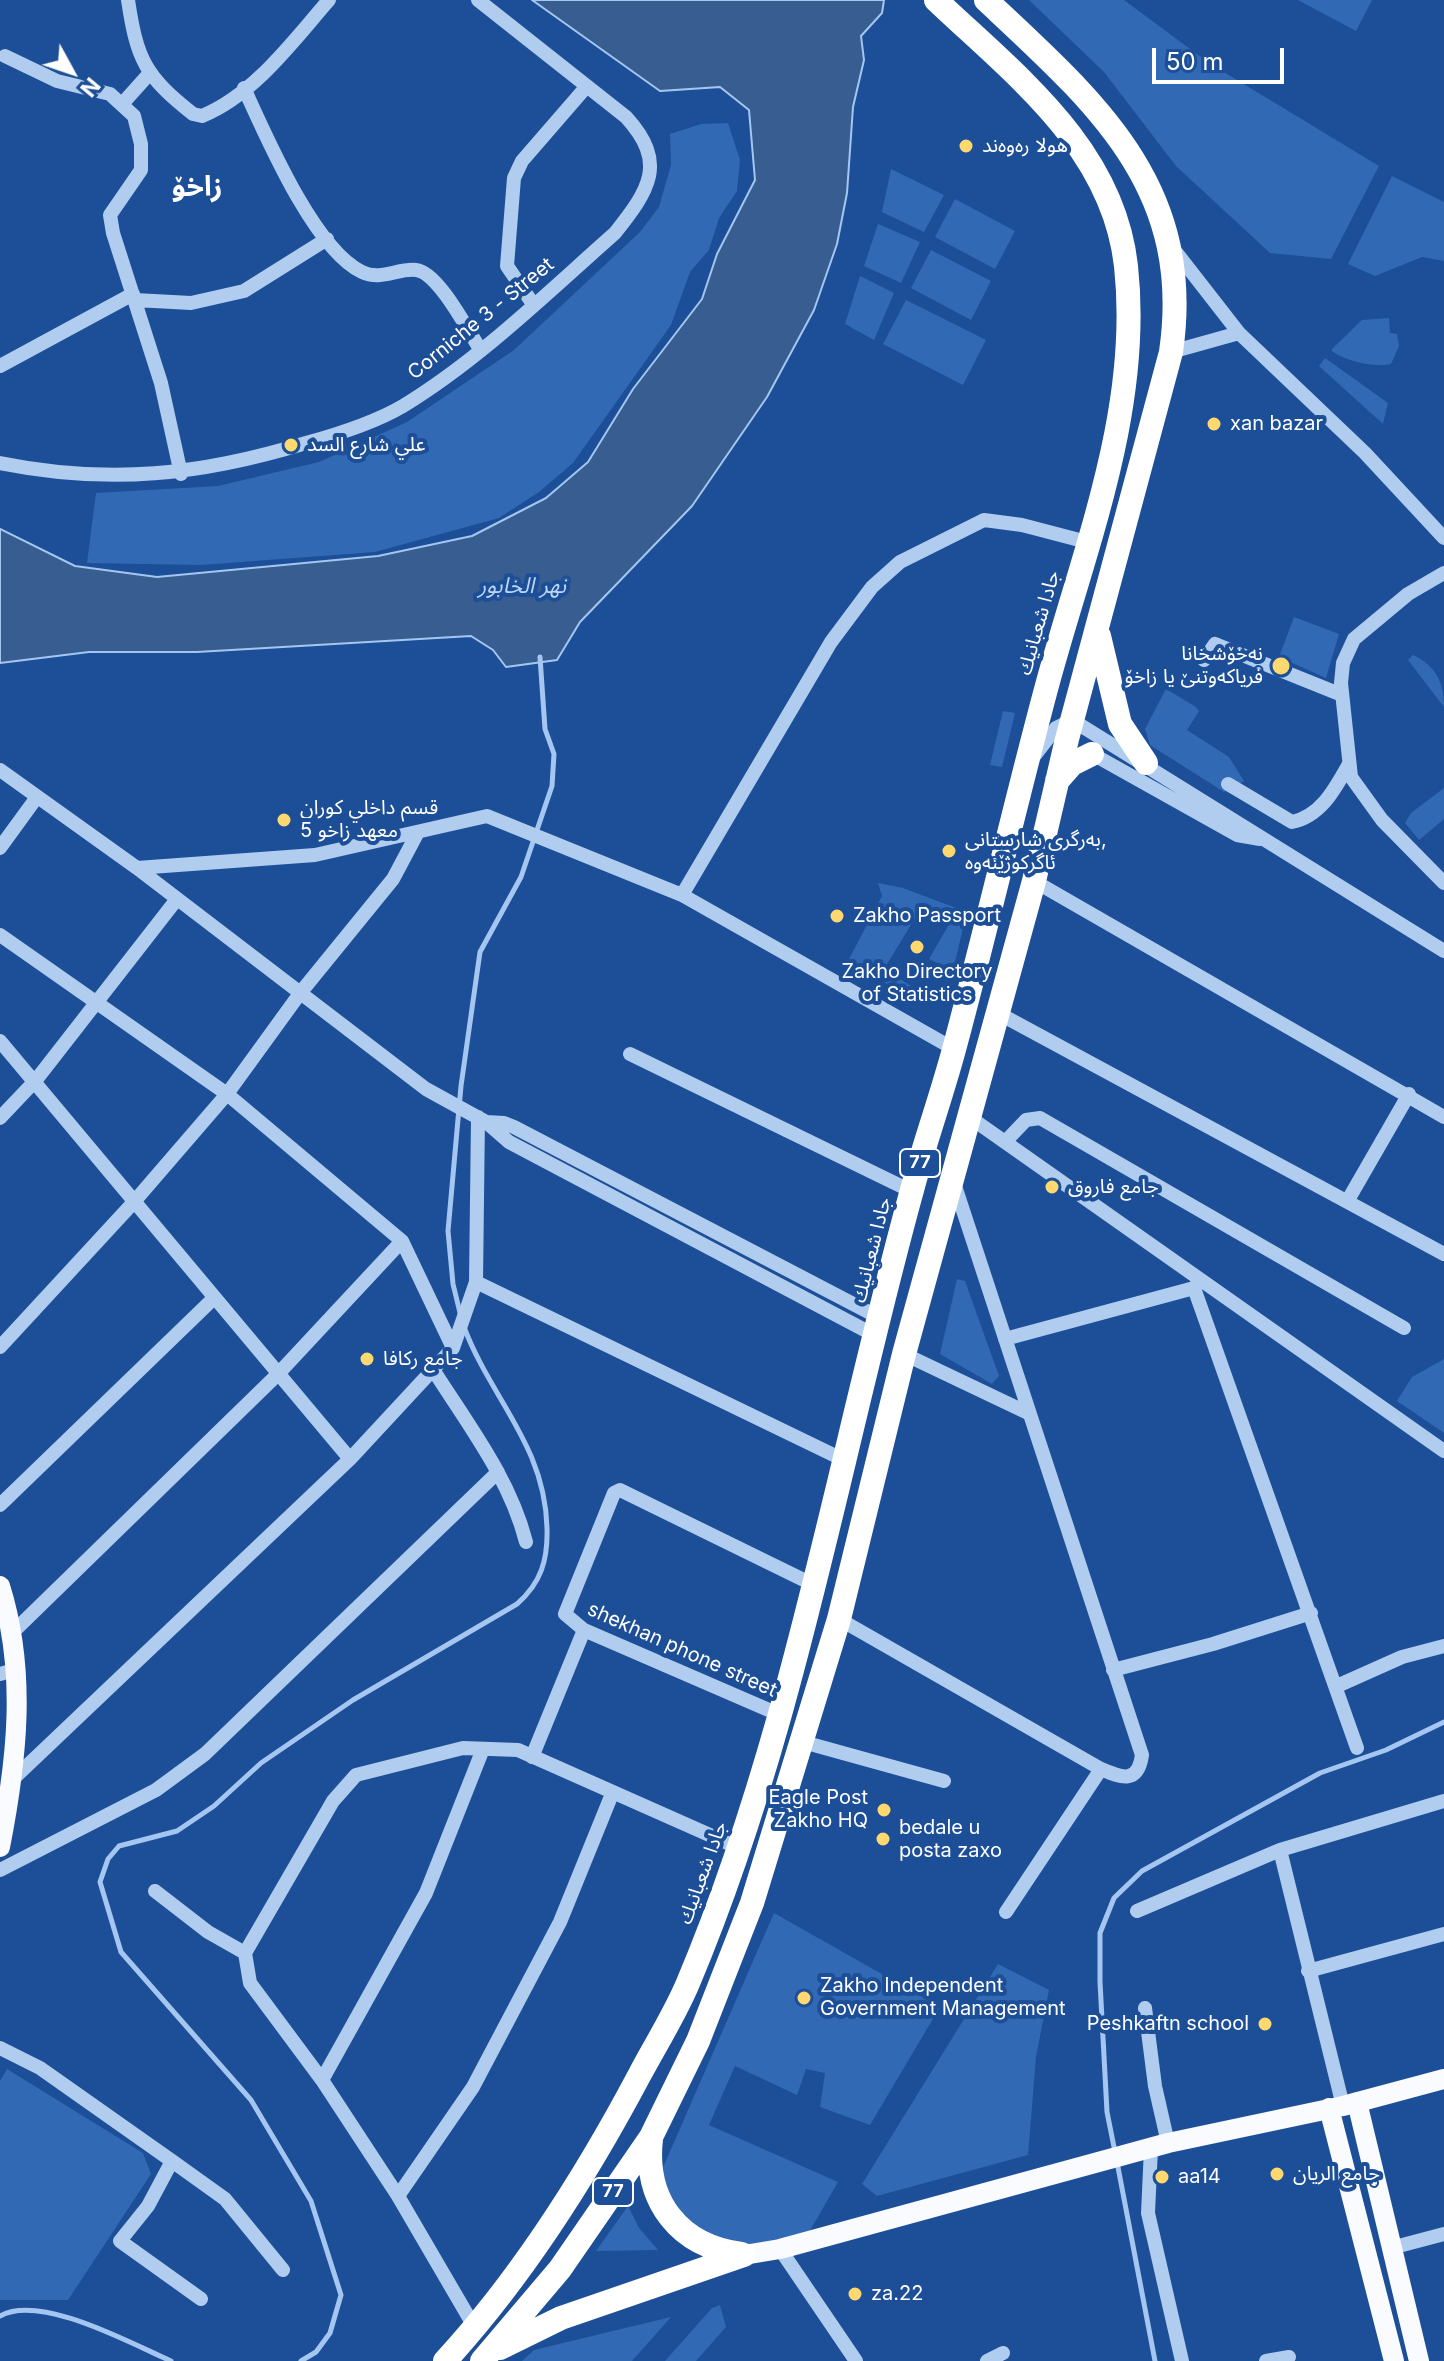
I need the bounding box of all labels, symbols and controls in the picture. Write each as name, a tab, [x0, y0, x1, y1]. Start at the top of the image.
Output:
north arrow	[32, 32, 112, 112]
scale bar	[1156, 32, 1288, 82]
text: 50 m	[1166, 47, 1224, 76]
text: N	[75, 73, 106, 102]
place label: هولا ره‌وه‌ند	[982, 134, 1068, 158]
marker: هولا ره‌وه‌ند	[957, 137, 975, 155]
district label: زاخۆ	[172, 171, 222, 205]
street label: Corniche 3 - Street	[403, 253, 559, 385]
place label: xan bazar	[1230, 412, 1323, 436]
marker: xan bazar	[1205, 415, 1223, 433]
place label: علي شارع السد	[307, 433, 426, 457]
marker: علي شارع السد	[282, 436, 300, 454]
street label: جادا شعبانيك	[1013, 568, 1065, 678]
water label: نهر الخابور	[478, 573, 566, 599]
place label: نه‌خۆشخانا فرياكه‌وتنێ يا زاخۆ	[1125, 642, 1263, 689]
marker: نه‌خۆشخانا فرياكه‌وتنێ يا زاخۆ	[1270, 655, 1292, 677]
place label: قسم داخلي كوران معهد زاخو 5	[300, 796, 438, 843]
marker: قسم داخلي كوران معهد زاخو 5	[275, 811, 293, 829]
place label: بەرگری شارستانی, ئاگرکوژێنەوە	[965, 828, 1107, 875]
marker: بەرگری شارستانی, ئاگرکوژێنەوە	[940, 842, 958, 860]
place label: Zakho Passport	[853, 904, 1001, 928]
marker: Zakho Passport	[828, 907, 846, 925]
marker: Zakho Directory of Statistics	[908, 938, 926, 956]
place label: Zakho Directory of Statistics	[841, 960, 993, 1007]
road number: 77	[900, 1149, 940, 1177]
place label: جامع فاروق	[1068, 1175, 1159, 1199]
marker: جامع فاروق	[1043, 1178, 1061, 1196]
street label: جادا شعبانيك	[847, 1195, 897, 1305]
place label: جامع ركافا	[383, 1347, 463, 1371]
marker: جامع ركافا	[358, 1350, 376, 1368]
street label: shekhan phone street	[584, 1597, 780, 1703]
place label: Eagle Post Zakho HQ	[769, 1786, 868, 1833]
marker: Eagle Post Zakho HQ	[875, 1801, 893, 1819]
place label: bedale u posta zaxo	[899, 1816, 1002, 1863]
street label: جادا شعبانيك	[673, 1818, 733, 1928]
marker: bedale u posta zaxo	[874, 1830, 892, 1848]
place label: Zakho Independent Government Management	[820, 1974, 1066, 2021]
marker: Zakho Independent Government Management	[795, 1989, 813, 2007]
place label: Peshkaftn school	[1087, 2012, 1249, 2036]
marker: Peshkaftn school	[1256, 2015, 1274, 2033]
place label: جامع الريان	[1293, 2162, 1380, 2186]
place label: aa14	[1178, 2165, 1221, 2189]
marker: جامع الريان	[1268, 2165, 1286, 2183]
marker: aa14	[1153, 2168, 1171, 2186]
road number: 77	[593, 2178, 633, 2206]
place label: za.22	[871, 2282, 923, 2306]
marker: za.22	[846, 2285, 864, 2303]

